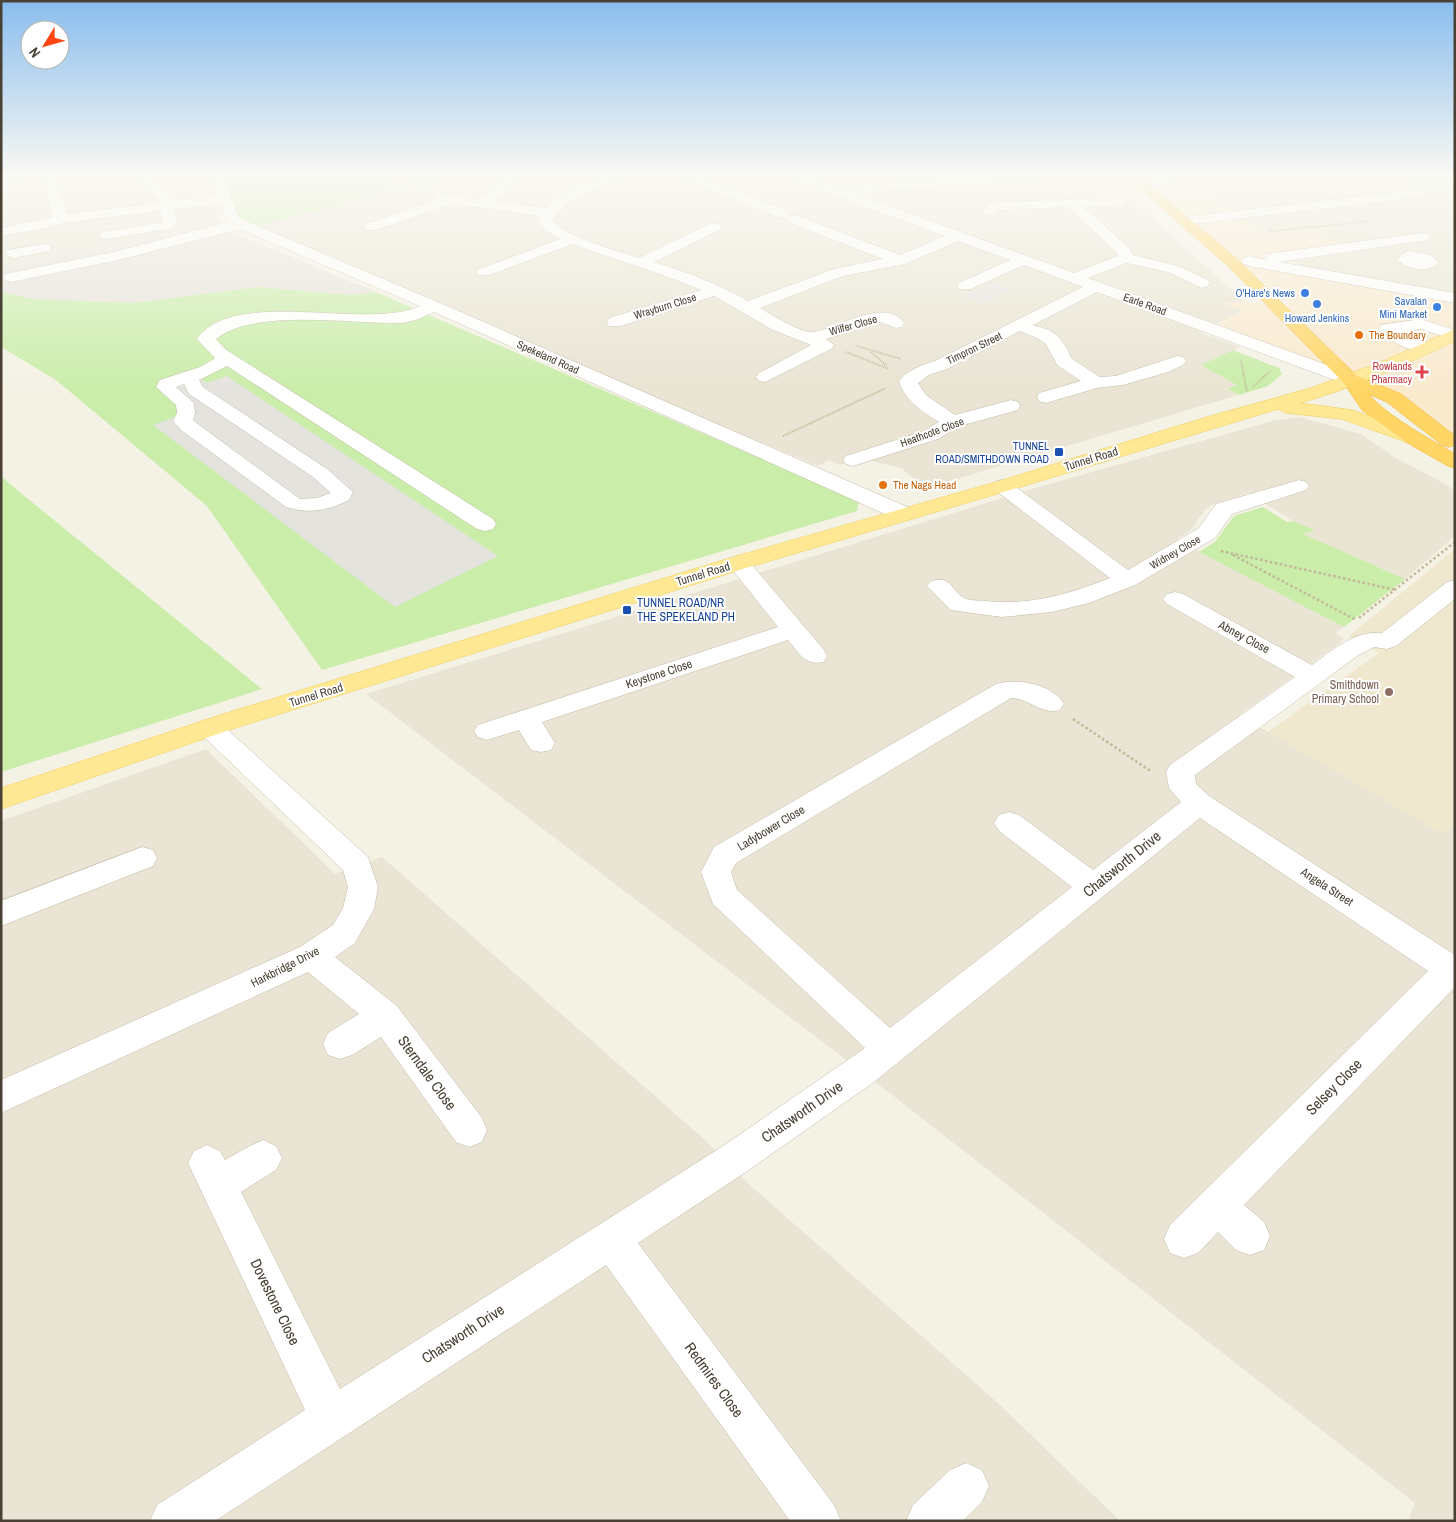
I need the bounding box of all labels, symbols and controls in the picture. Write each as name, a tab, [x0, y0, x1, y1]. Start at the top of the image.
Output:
north arrow	[20, 20, 70, 70]
text: N	[25, 44, 44, 62]
place label: O'Hare's News	[1235, 286, 1295, 300]
marker: O'Hare's News	[1299, 287, 1311, 299]
street label: Wrayburn Close	[632, 290, 698, 322]
street label: Earle Road	[1121, 290, 1169, 318]
place label: Savalan Mini Market	[1379, 294, 1427, 321]
marker: Howard Jenkins	[1311, 298, 1323, 310]
marker: Savalan Mini Market	[1431, 301, 1443, 313]
place label: Howard Jenkins	[1285, 311, 1350, 325]
street label: Wilfer Close	[827, 312, 879, 338]
street label: Timpron Street	[944, 328, 1004, 367]
place label: The Boundary	[1369, 328, 1426, 342]
marker: The Boundary	[1353, 329, 1365, 341]
street label: Spekeland Road	[515, 337, 581, 377]
place label: Rowlands Pharmacy	[1371, 359, 1412, 386]
marker: Rowlands Pharmacy	[1416, 366, 1428, 378]
street label: Heathcote Close	[898, 414, 966, 450]
place label: TUNNEL ROAD/SMITHDOWN ROAD	[935, 439, 1049, 466]
street label: Tunnel Road	[1062, 443, 1120, 475]
marker: TUNNEL ROAD/SMITHDOWN ROAD	[1053, 446, 1065, 458]
place label: The Nags Head	[893, 478, 956, 492]
marker: The Nags Head	[877, 479, 889, 491]
street label: Widney Close	[1147, 532, 1203, 572]
street label: Tunnel Road	[674, 558, 732, 590]
place label: TUNNEL ROAD/NR THE SPEKELAND PH	[637, 595, 735, 625]
marker: TUNNEL ROAD/NR THE SPEKELAND PH	[621, 604, 633, 616]
street label: Abney Close	[1215, 616, 1272, 657]
street label: Keystone Close	[624, 656, 694, 692]
place label: Smithdown Primary School	[1312, 677, 1379, 707]
street label: Tunnel Road	[287, 679, 345, 711]
marker: Smithdown Primary School	[1383, 686, 1395, 698]
street label: Ladybower Close	[734, 802, 808, 854]
street label: Chatsworth Drive	[1078, 825, 1165, 902]
street label: Angela Street	[1297, 864, 1357, 910]
street label: Harkbridge Drive	[248, 943, 322, 991]
street label: Sterndale Close	[393, 1031, 462, 1114]
street label: Selsey Close	[1301, 1054, 1367, 1119]
street label: Chatsworth Drive	[757, 1076, 847, 1147]
street label: Dovestone Close	[245, 1255, 305, 1349]
street label: Chatsworth Drive	[417, 1299, 508, 1368]
street label: Redmires Close	[680, 1338, 749, 1422]

